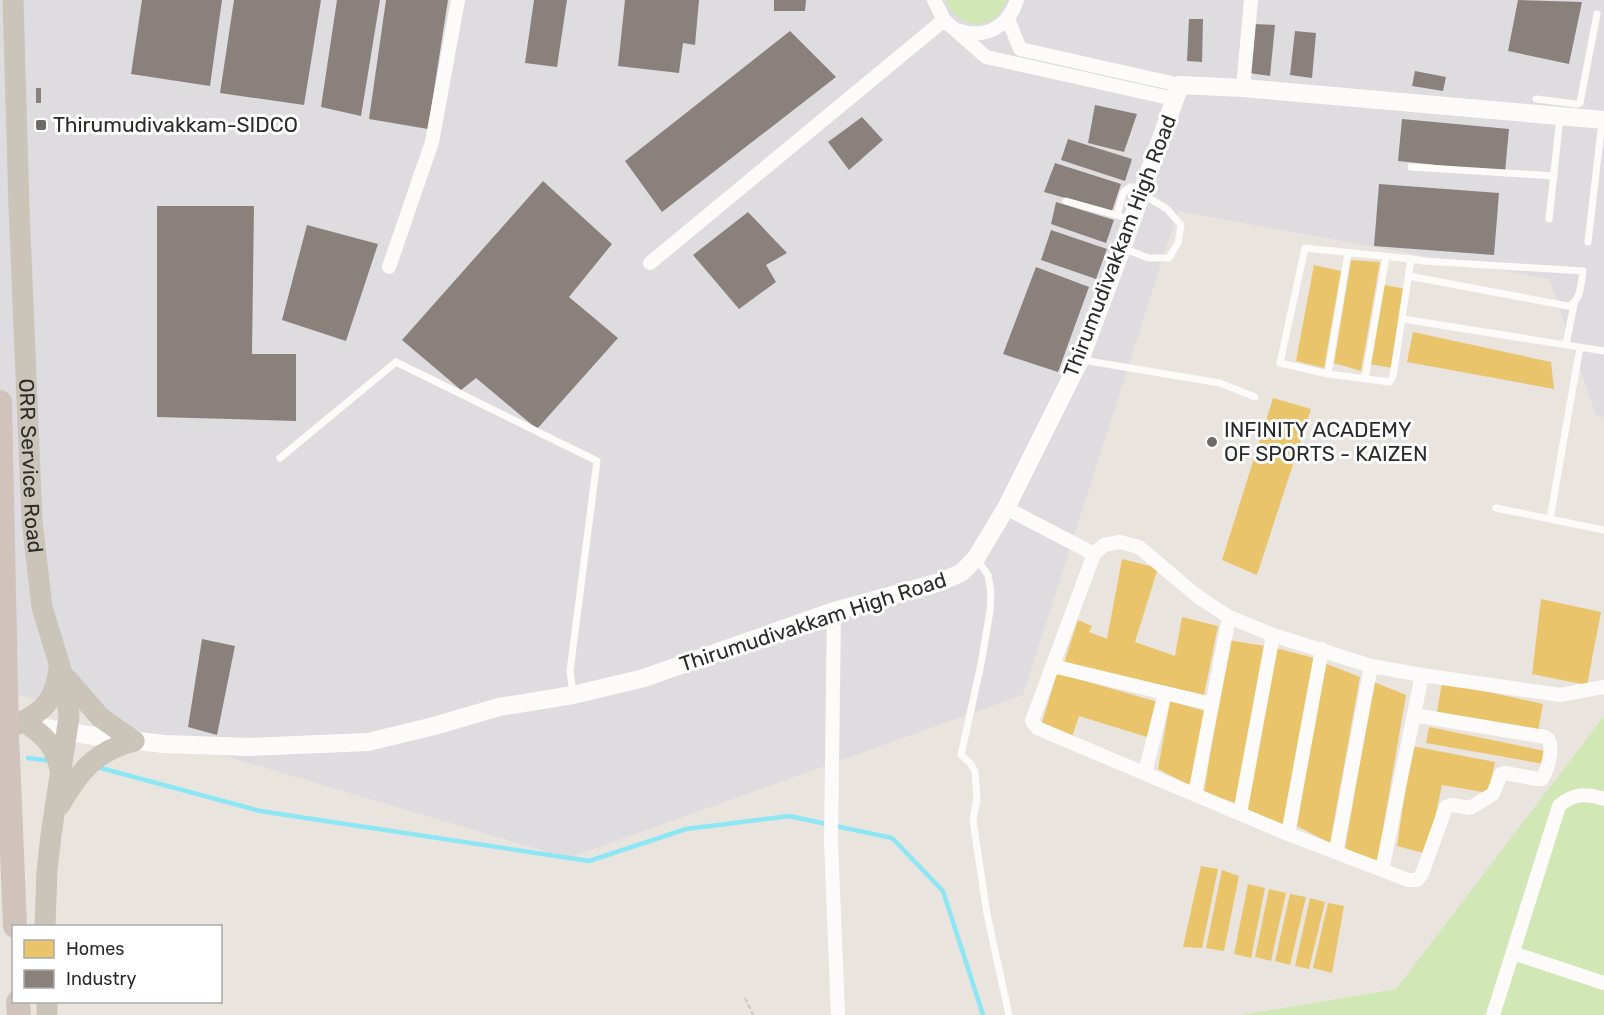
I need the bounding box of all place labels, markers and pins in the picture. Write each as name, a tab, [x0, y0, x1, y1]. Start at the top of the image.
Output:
place label: Thirumudivakkam-SIDCO	[53, 112, 298, 137]
marker: Thirumudivakkam-SIDCO	[34, 118, 48, 132]
place label: INFINITY ACADEMY OF SPORTS - KAIZEN	[1224, 417, 1428, 466]
marker: INFINITY ACADEMY OF SPORTS - KAIZEN	[1205, 435, 1219, 449]

